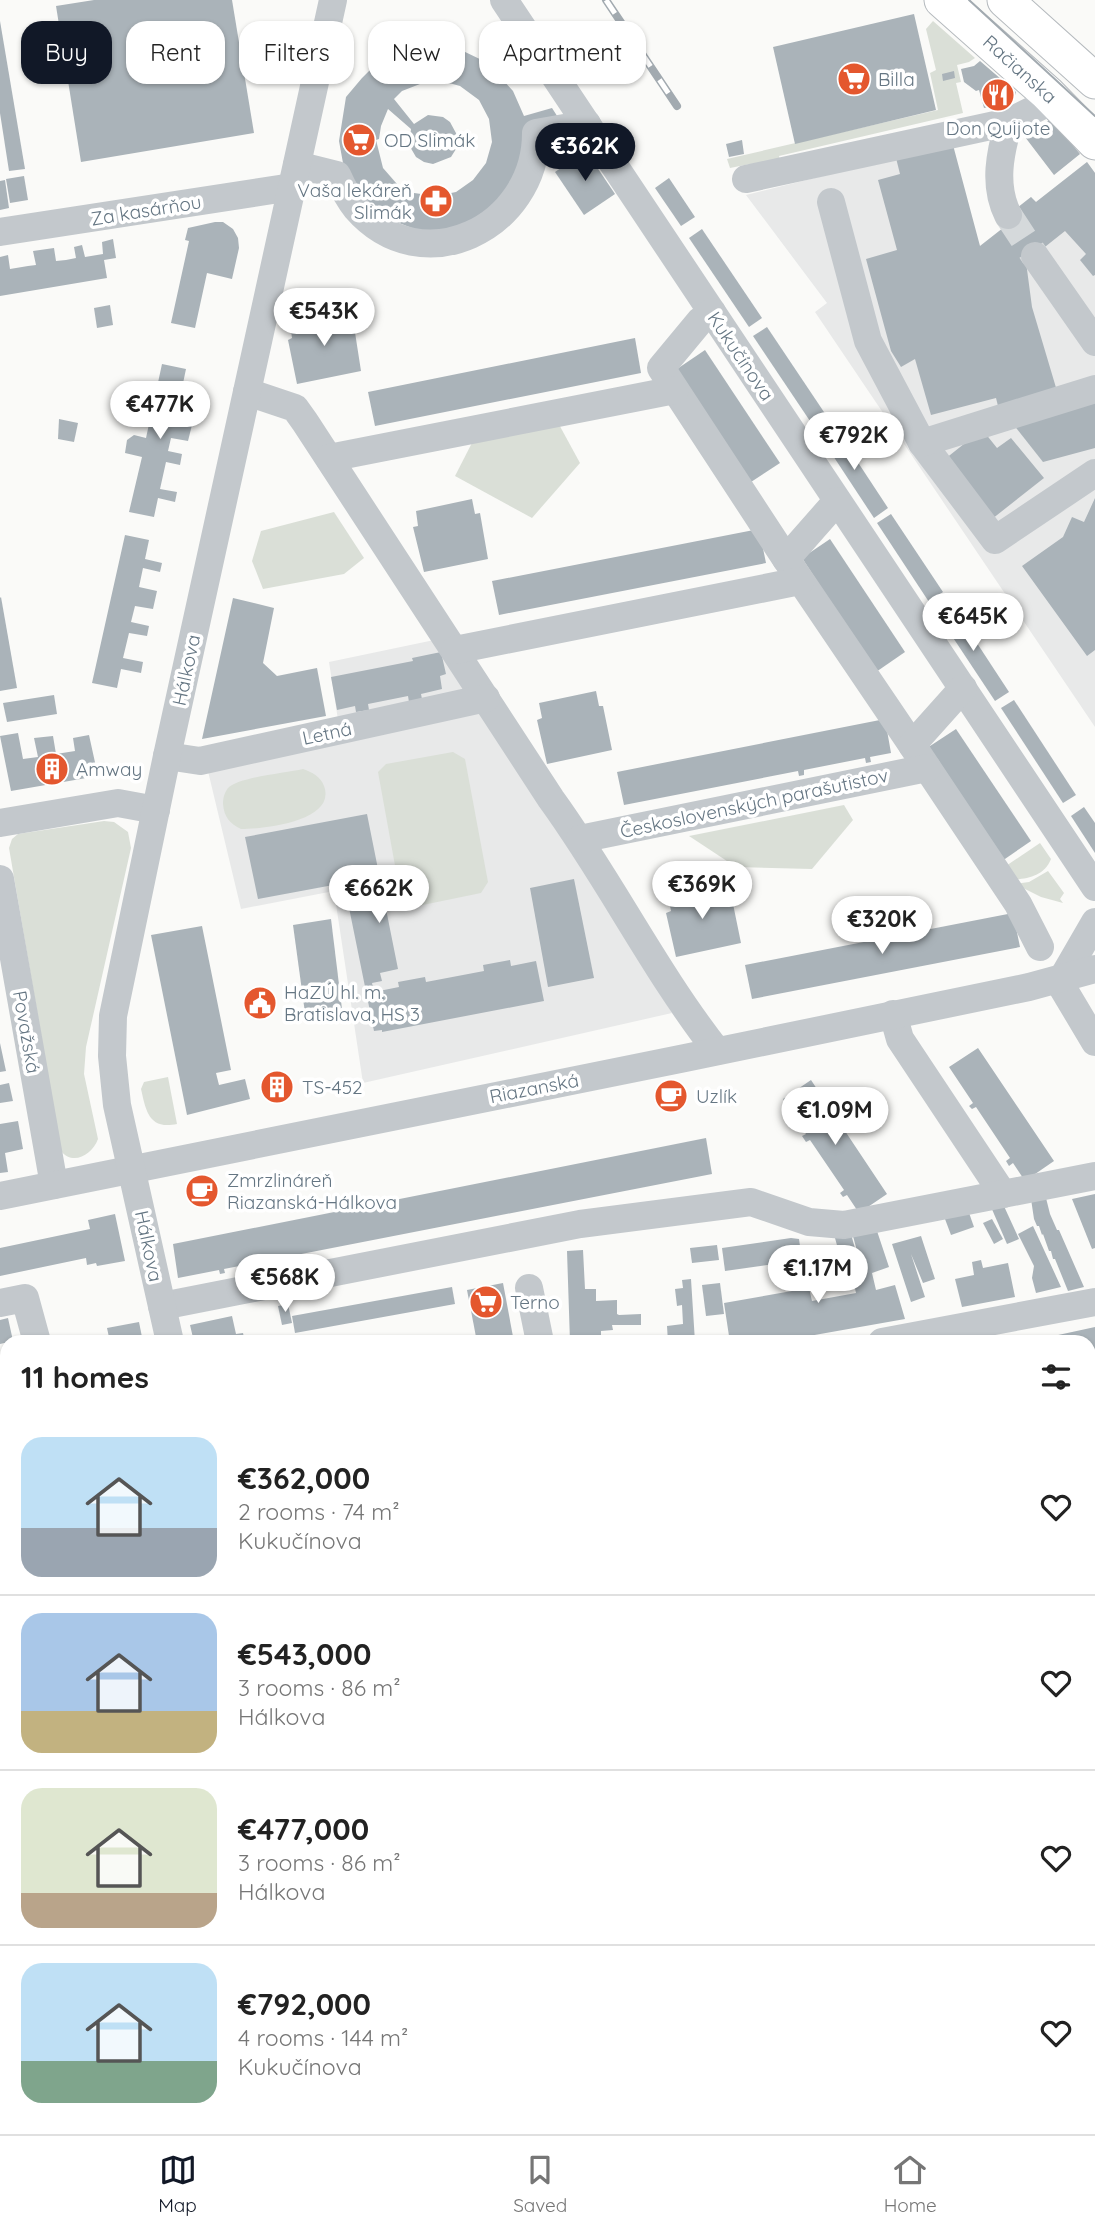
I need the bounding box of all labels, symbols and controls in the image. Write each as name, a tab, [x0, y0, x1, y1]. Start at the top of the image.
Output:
chip: Buy	[21, 21, 112, 84]
chip: Rent	[126, 21, 225, 84]
chip: Filters	[239, 21, 354, 84]
chip: New	[368, 21, 465, 84]
chip: Apartment	[479, 21, 646, 84]
street label: Račianska	[978, 30, 1062, 108]
supermarket icon: Billa	[835, 60, 873, 98]
place label: Billa	[878, 67, 915, 91]
restaurant icon: Don Quijote	[979, 76, 1017, 114]
place label: Don Quijote	[946, 116, 1050, 140]
supermarket icon: OD Slimák	[340, 121, 378, 159]
pin: €362K	[536, 124, 634, 183]
place label: OD Slimák	[384, 128, 476, 152]
text: €362K	[551, 131, 619, 160]
place label: Vaša lekáreň Slimák	[297, 178, 412, 224]
pharmacy icon: Vaša lekáreň Slimák	[417, 182, 455, 220]
street label: Za kasárňou	[89, 189, 203, 231]
pin: €543K	[275, 288, 373, 348]
text: €543K	[290, 296, 358, 325]
street label: Kukučínova	[703, 307, 779, 405]
pin: €477K	[111, 382, 209, 441]
text: €477K	[126, 389, 194, 418]
pin: €792K	[805, 412, 903, 472]
text: €792K	[820, 420, 888, 449]
pin: €645K	[924, 594, 1022, 653]
text: €645K	[939, 601, 1007, 630]
street label: Hálkova	[167, 632, 205, 708]
street label: Letná	[300, 716, 354, 750]
building icon: Amway	[33, 750, 71, 788]
place label: Amway	[76, 757, 142, 781]
street label: Československých parašutistov	[618, 763, 890, 843]
pin: €369K	[653, 862, 751, 921]
pin: €662K	[330, 866, 428, 925]
text: €369K	[668, 869, 736, 898]
text: €662K	[345, 873, 413, 902]
pin: €320K	[833, 897, 931, 956]
text: €320K	[847, 904, 917, 933]
place label: HaZÚ hl. m. Bratislava, HS 3	[284, 980, 420, 1026]
public building icon: HaZÚ hl. m. Bratislava, HS 3	[241, 984, 279, 1022]
street label: Považská	[8, 989, 46, 1075]
building icon: TS-452	[258, 1068, 296, 1106]
street label: Riazanská	[487, 1068, 581, 1108]
place label: TS-452	[302, 1075, 363, 1099]
cafe icon: Uzlík	[652, 1077, 690, 1115]
place label: Uzlík	[696, 1084, 737, 1108]
pin: €1.09M	[778, 1088, 892, 1147]
text: €1.09M	[797, 1095, 873, 1124]
place label: Zmrzlináreň Riazanská-Hálkova	[227, 1168, 397, 1214]
cafe icon: Zmrzlináreň Riazanská-Hálkova	[183, 1172, 221, 1210]
street label: Hálkova	[130, 1208, 168, 1284]
pin: €1.17M	[761, 1246, 875, 1305]
text: €1.17M	[784, 1253, 852, 1282]
pin: €568K	[236, 1254, 334, 1314]
text: €568K	[251, 1262, 319, 1291]
supermarket icon: Terno	[467, 1283, 505, 1321]
place label: Terno	[510, 1290, 560, 1314]
text: 11 homes	[21, 1358, 149, 1396]
icon: filters	[1037, 1358, 1075, 1396]
text: €362,000	[238, 1459, 370, 1497]
icon: home	[77, 1465, 161, 1549]
icon: heart	[1037, 1488, 1075, 1526]
text: 2 rooms · 74 m²	[238, 1497, 400, 1526]
text: Kukučínova	[238, 1526, 362, 1555]
text: €543,000	[238, 1635, 371, 1673]
icon: home	[77, 1641, 161, 1725]
icon: heart	[1037, 1664, 1075, 1702]
text: 3 rooms · 86 m²	[238, 1673, 401, 1702]
text: Hálkova	[238, 1702, 325, 1731]
text: €477,000	[238, 1810, 369, 1848]
icon: home	[77, 1816, 161, 1900]
icon: heart	[1037, 1839, 1075, 1877]
text: 3 rooms · 86 m²	[238, 1848, 401, 1877]
text: Hálkova	[238, 1877, 325, 1906]
text: €792,000	[238, 1985, 371, 2023]
icon: home	[77, 1991, 161, 2075]
icon: heart	[1037, 2014, 1075, 2052]
text: 4 rooms · 144 m²	[238, 2023, 408, 2052]
text: Kukučínova	[238, 2052, 362, 2081]
tab: Map	[158, 2151, 197, 2217]
tab: Saved	[513, 2151, 567, 2217]
tab: Home	[884, 2151, 937, 2217]

